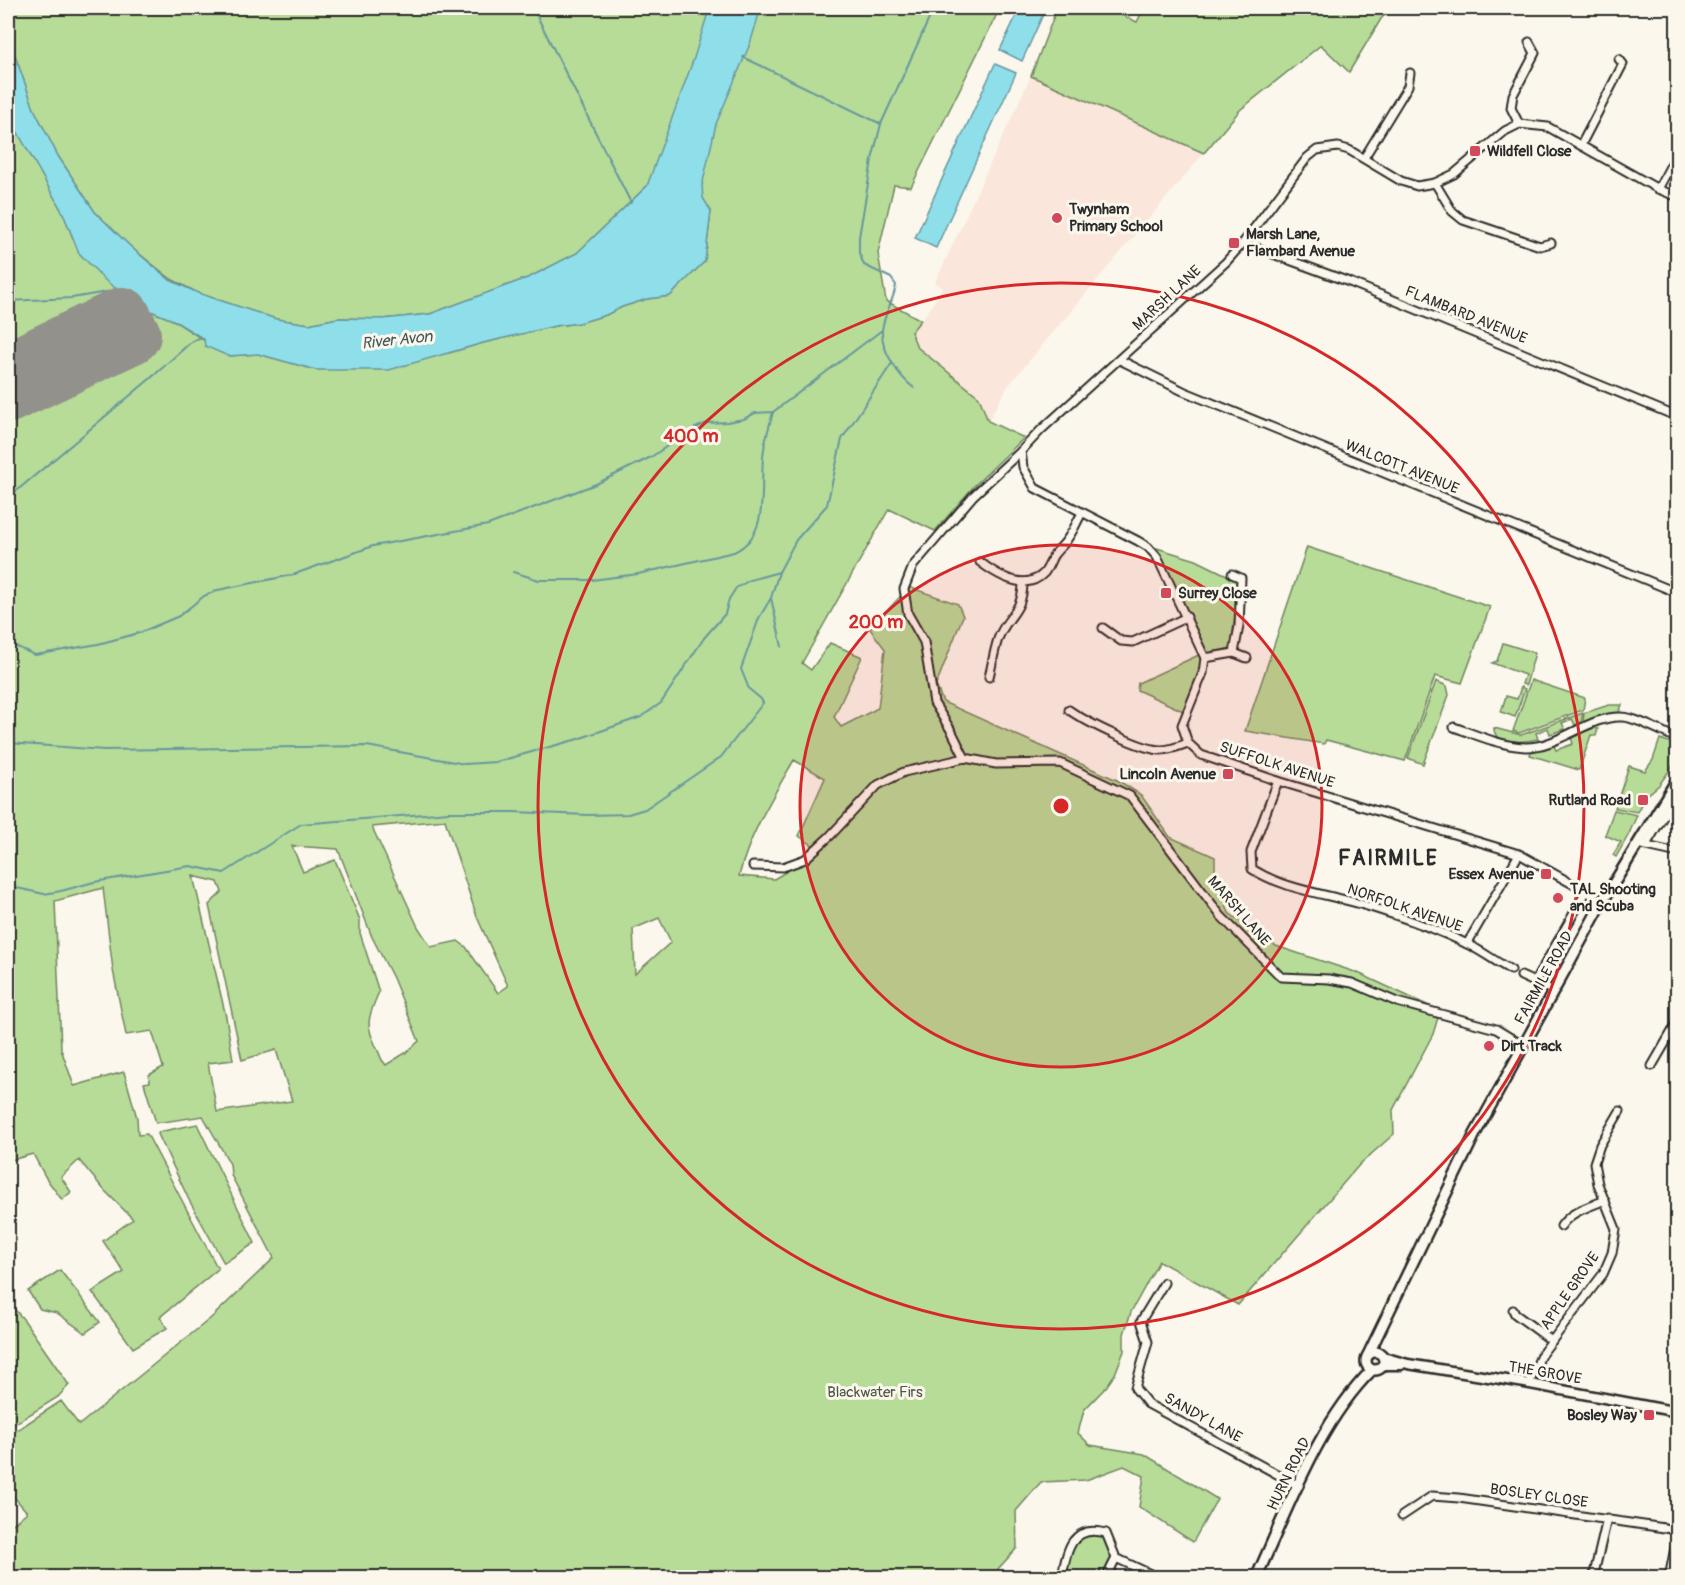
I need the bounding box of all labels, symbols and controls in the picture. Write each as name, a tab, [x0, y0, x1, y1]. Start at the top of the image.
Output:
place label: Wildfell Close	[1487, 142, 1572, 161]
marker: Wildfell Close	[1468, 144, 1482, 158]
place label: Twynham Primary School	[1068, 200, 1163, 236]
marker: Twynham Primary School	[1050, 211, 1064, 225]
place label: Marsh Lane, Flambard Avenue	[1246, 225, 1356, 261]
marker: Marsh Lane, Flambard Avenue	[1227, 236, 1241, 250]
street label: MARSH LANE	[1129, 261, 1205, 335]
street label: FLAMBARD AVENUE	[1402, 282, 1530, 348]
water label: River Avon	[361, 326, 434, 354]
text: 400 m	[664, 425, 718, 448]
street label: WALCOTT AVENUE	[1342, 436, 1462, 499]
place label: Surrey Close	[1178, 584, 1257, 603]
marker: Surrey Close	[1159, 586, 1173, 600]
text: 200 m	[849, 611, 903, 634]
street label: SUFFOLK AVENUE	[1217, 737, 1337, 793]
place label: Lincoln Avenue	[1119, 765, 1217, 784]
marker: Lincoln Avenue	[1221, 767, 1235, 781]
place label: Rutland Road	[1548, 791, 1631, 810]
marker: Rutland Road	[1636, 793, 1650, 807]
centre of rings	[1051, 796, 1071, 816]
district label: FAIRMILE	[1338, 845, 1438, 872]
place label: Essex Avenue	[1449, 865, 1535, 884]
marker: Essex Avenue	[1539, 867, 1553, 881]
street label: MARSH LANE	[1203, 872, 1275, 950]
street label: NORFOLK AVENUE	[1345, 879, 1465, 937]
place label: TAL Shooting and Scuba	[1569, 880, 1656, 916]
marker: TAL Shooting and Scuba	[1551, 891, 1565, 905]
street label: FAIRMILE ROAD	[1511, 928, 1577, 1028]
place label: Dirt Track	[1501, 1037, 1563, 1056]
marker: Dirt Track	[1482, 1039, 1496, 1053]
street label: APPLE GROVE	[1536, 1248, 1604, 1334]
street label: THE GROVE	[1507, 1357, 1583, 1389]
park label: Blackwater Firs	[827, 1383, 923, 1402]
street label: SANDY LANE	[1161, 1389, 1245, 1447]
place label: Bosley Way	[1567, 1406, 1638, 1425]
marker: Bosley Way	[1642, 1408, 1656, 1422]
street label: HURN ROAD	[1263, 1434, 1315, 1514]
street label: BOSLEY CLOSE	[1489, 1480, 1589, 1512]

